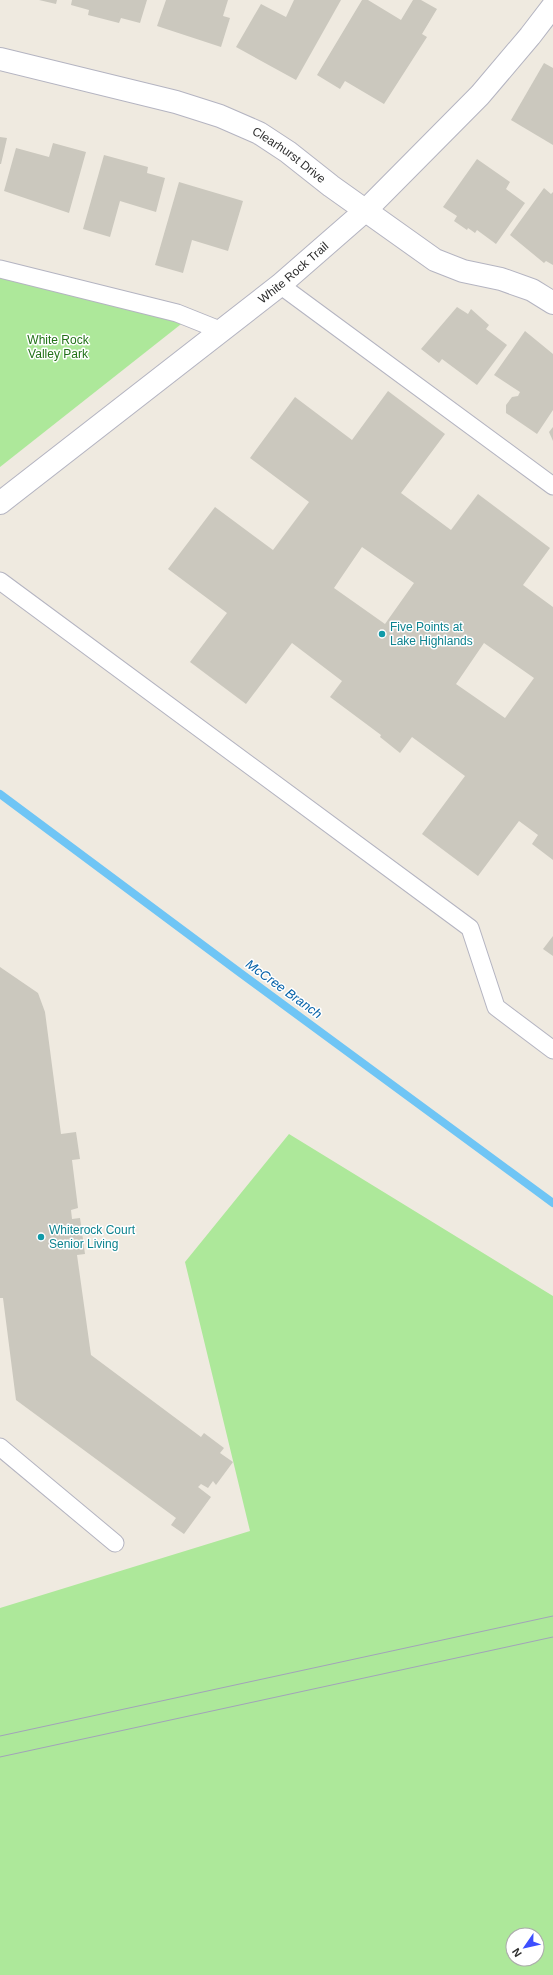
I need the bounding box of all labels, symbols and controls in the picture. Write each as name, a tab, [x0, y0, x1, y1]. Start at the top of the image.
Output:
street label: Clearhurst Drive	[250, 124, 329, 186]
street label: White Rock Trail	[256, 239, 331, 306]
park label: White Rock Valley Park	[27, 333, 90, 361]
place label: Five Points at Lake Highlands	[390, 620, 473, 648]
marker: Five Points at Lake Highlands	[377, 629, 387, 639]
water label: McCree Branch	[243, 956, 325, 1022]
place label: Whiterock Court Senior Living	[49, 1223, 136, 1251]
marker: Whiterock Court Senior Living	[36, 1232, 46, 1242]
north arrow	[505, 1927, 545, 1967]
text: N	[509, 1946, 524, 1959]

